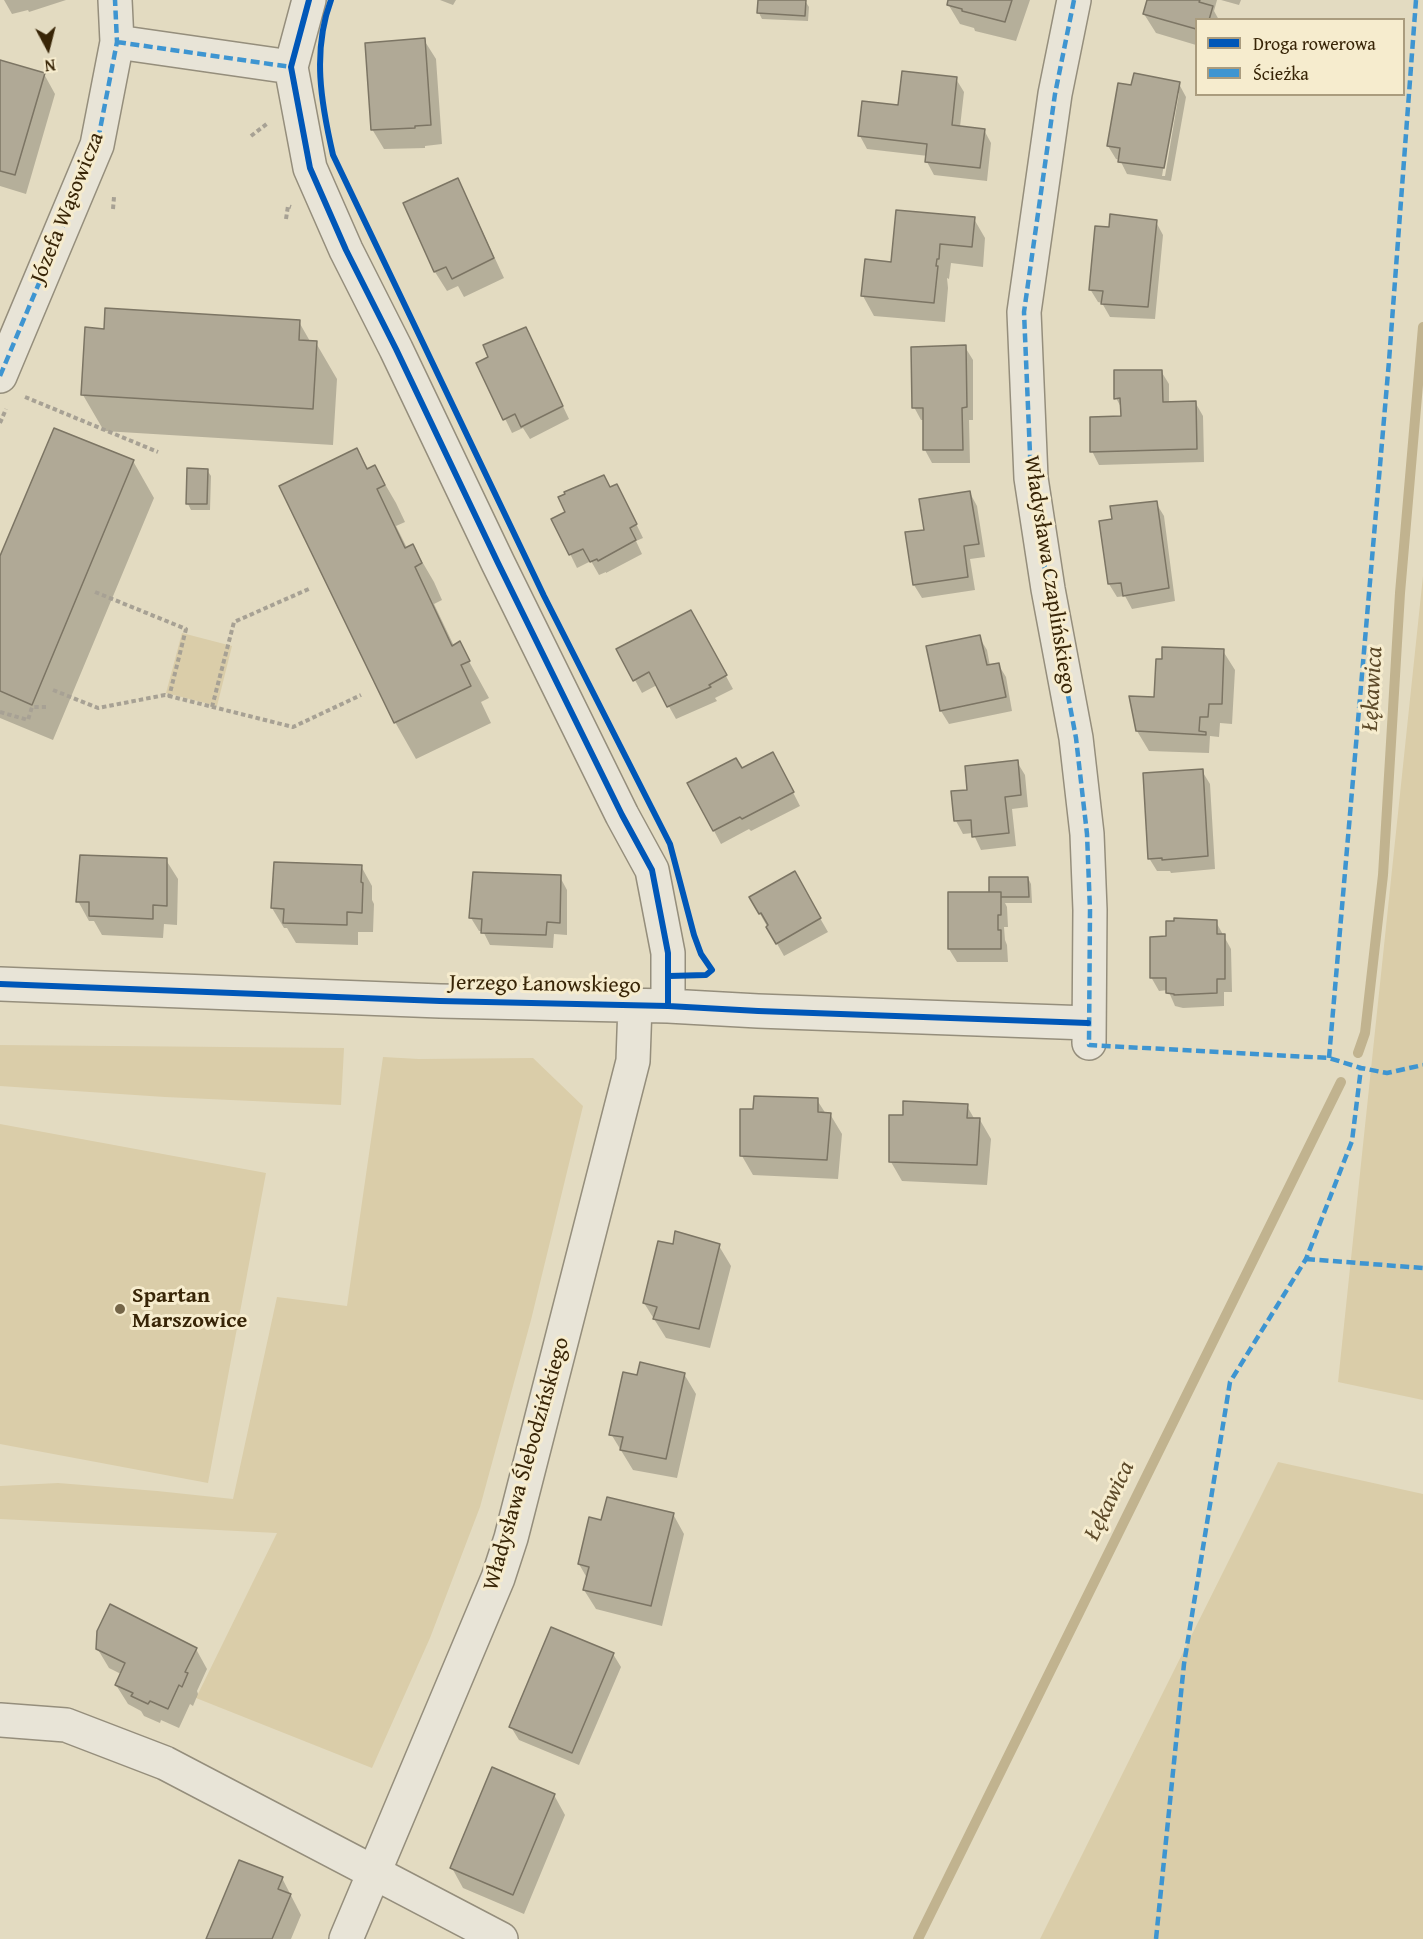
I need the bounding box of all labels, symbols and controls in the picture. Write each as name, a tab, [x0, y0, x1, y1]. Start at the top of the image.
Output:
north arrow	[18, 18, 78, 78]
legend	[1195, 18, 1405, 96]
text: Droga rowerowa	[1253, 30, 1376, 57]
text: N	[43, 53, 57, 78]
text: Ścieżka	[1253, 60, 1309, 87]
street label: Józefa Wąsowicza	[26, 129, 110, 287]
street label: Władysława Czaplińskiego	[1017, 454, 1081, 696]
water label: Łękawica	[1356, 646, 1390, 732]
street label: Jerzego Łanowskiego	[449, 970, 641, 1000]
place label: Spartan Marszowice	[132, 1283, 247, 1334]
marker: Spartan Marszowice	[113, 1302, 127, 1316]
street label: Władysława Ślebodzińskiego	[478, 1334, 576, 1594]
water label: Łękawica	[1078, 1457, 1142, 1545]

